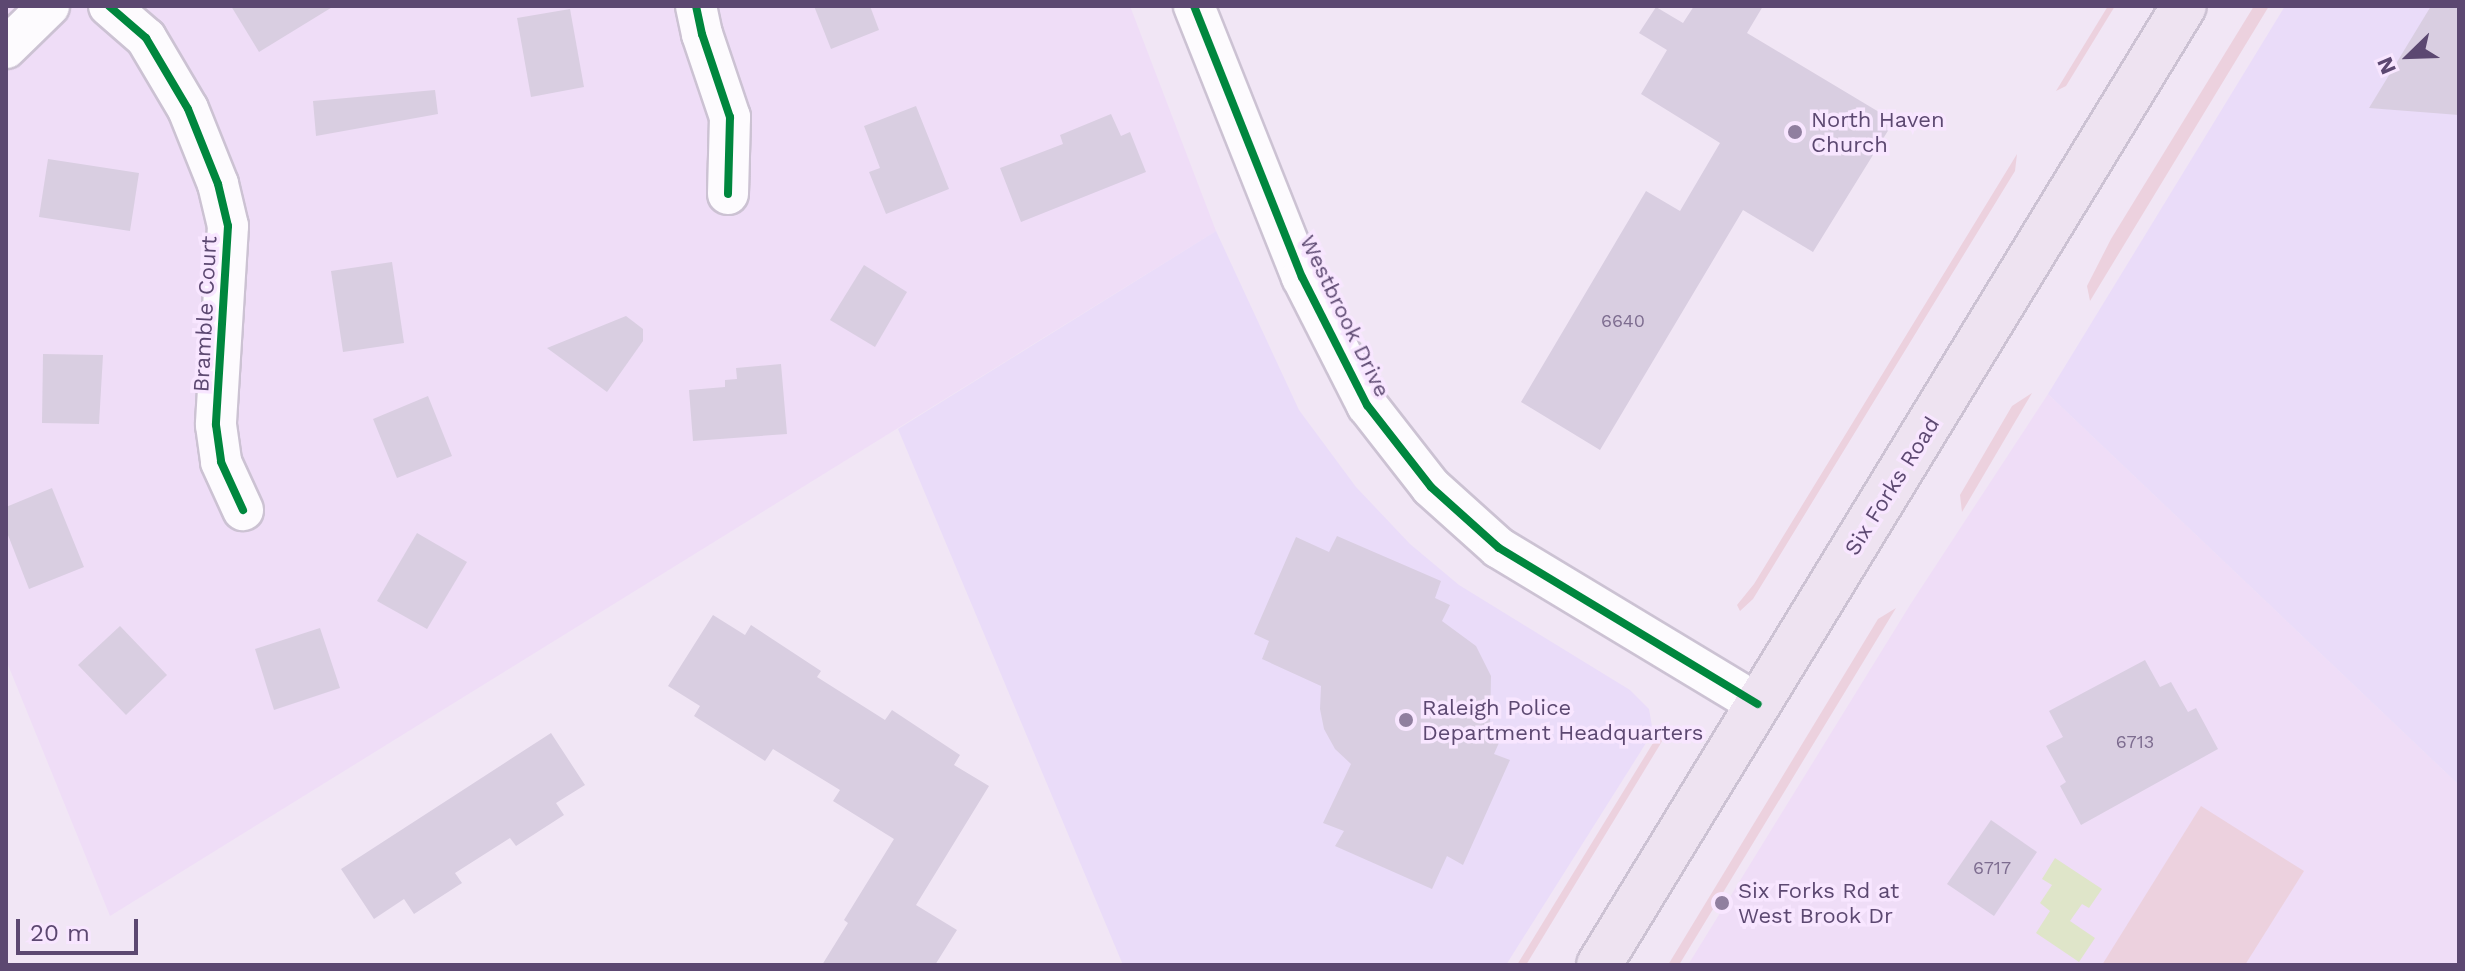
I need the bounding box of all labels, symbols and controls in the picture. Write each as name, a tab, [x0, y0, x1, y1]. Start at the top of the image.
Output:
north arrow	[2369, 16, 2449, 96]
text: N	[2372, 53, 2401, 78]
place label: North Haven Church	[1811, 106, 1945, 158]
marker: North Haven Church	[1786, 123, 1804, 141]
street label: Westbrook Drive	[1294, 230, 1396, 402]
street label: Bramble Court	[188, 235, 222, 393]
house number: 6640	[1601, 310, 1645, 332]
street label: Six Forks Road	[1839, 412, 1945, 560]
place label: Raleigh Police Department Headquarters	[1422, 694, 1703, 746]
marker: Raleigh Police Department Headquarters	[1397, 711, 1415, 729]
house number: 6713	[2116, 731, 2154, 753]
house number: 6717	[1973, 857, 2011, 879]
place label: Six Forks Rd at West Brook Dr	[1738, 877, 1900, 928]
marker: Six Forks Rd at West Brook Dr	[1713, 894, 1731, 912]
scale bar	[20, 903, 142, 953]
text: 20 m	[30, 919, 90, 947]

